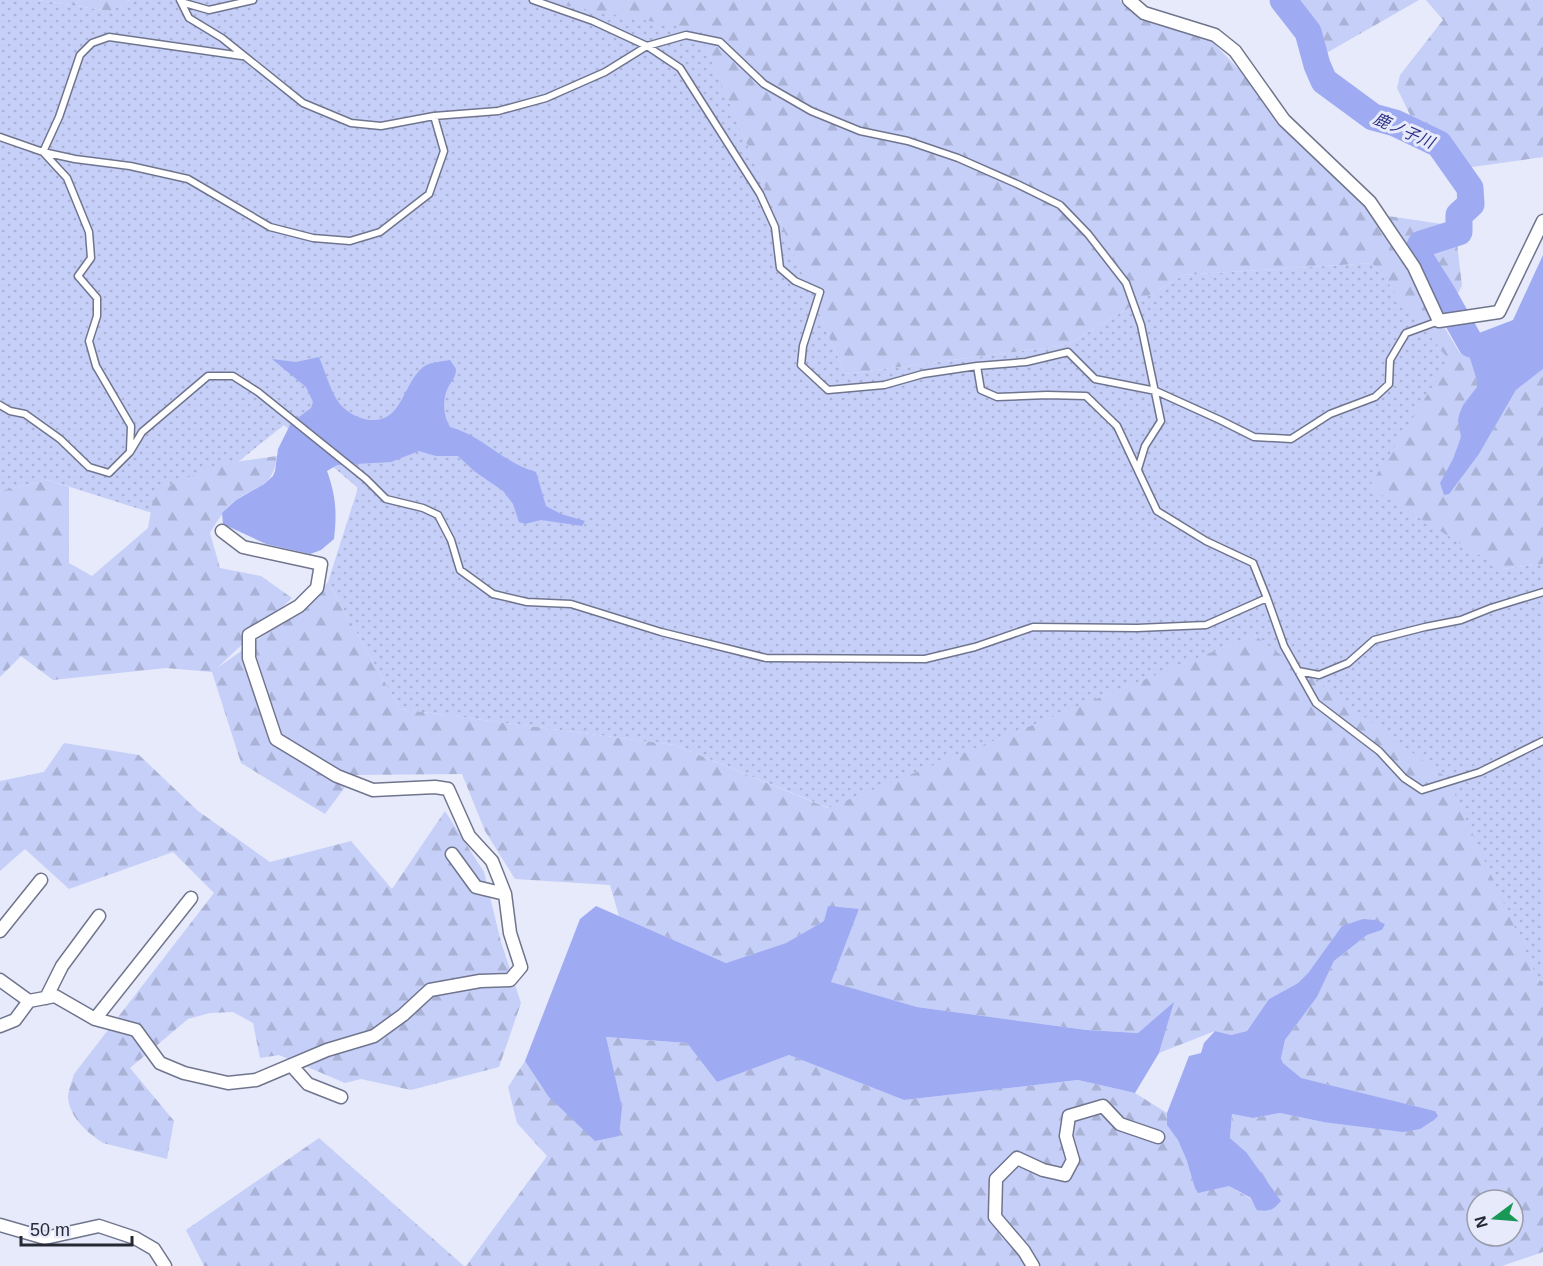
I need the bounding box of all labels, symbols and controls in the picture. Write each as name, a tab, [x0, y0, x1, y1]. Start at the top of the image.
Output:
water label: 鹿ノ子川	[1371, 110, 1438, 152]
north arrow	[1465, 1188, 1525, 1248]
scale bar	[21, 1209, 132, 1247]
text: N	[1471, 1214, 1491, 1230]
text: 50 m	[30, 1220, 70, 1240]

